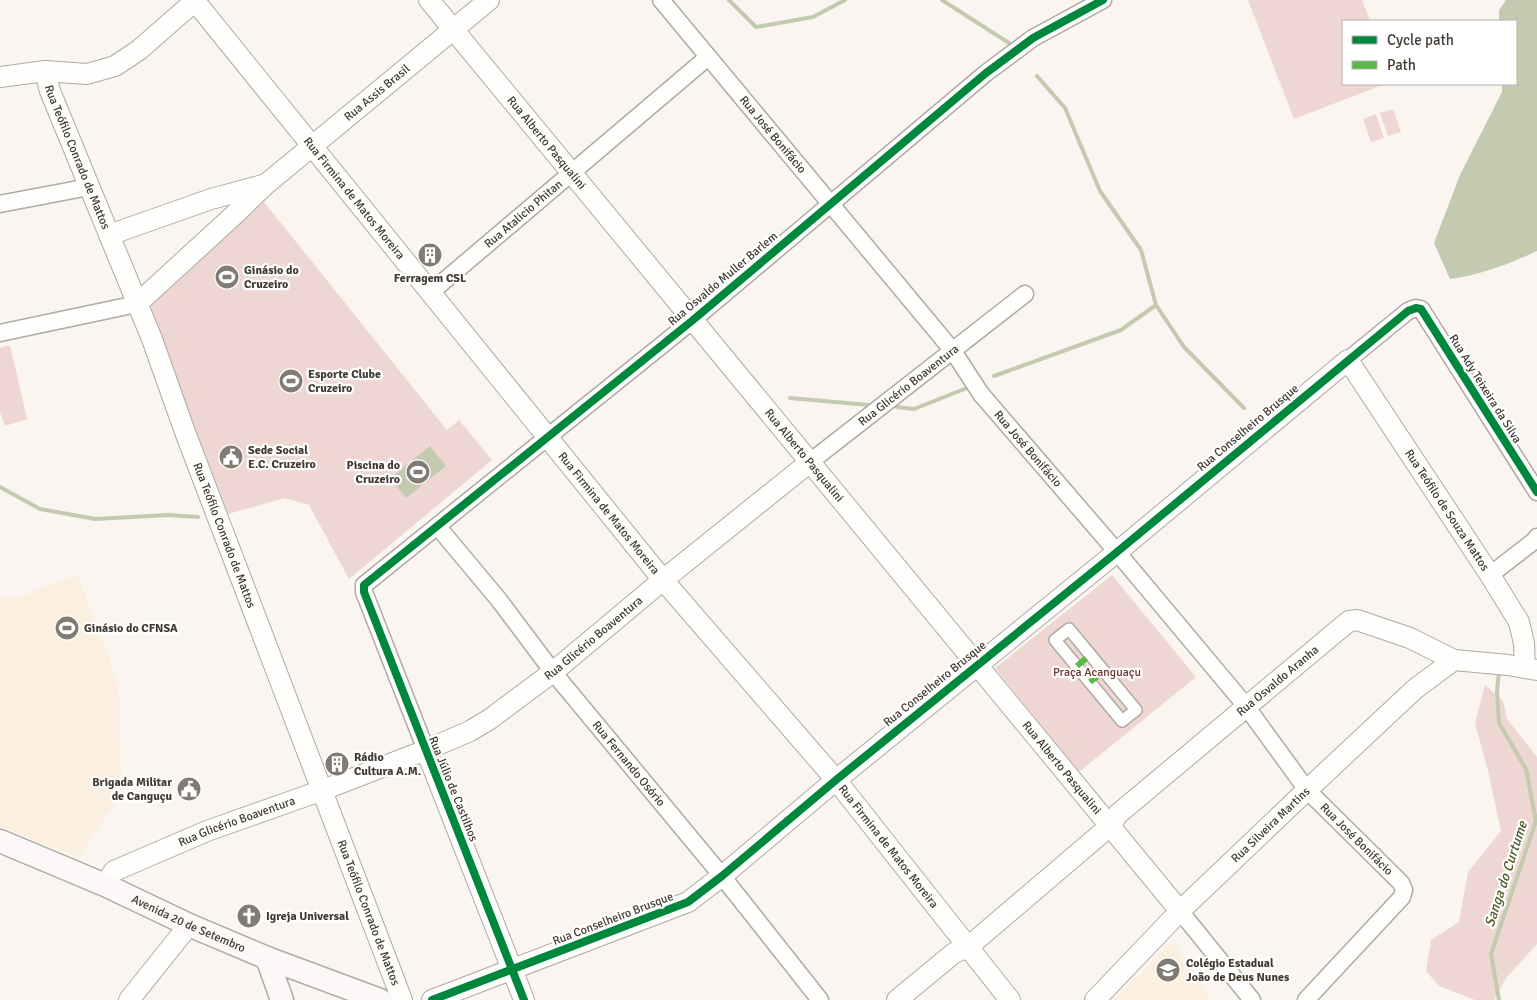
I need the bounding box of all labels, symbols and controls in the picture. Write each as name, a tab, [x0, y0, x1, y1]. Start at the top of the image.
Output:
legend	[1342, 20, 1517, 85]
text: Cycle path	[1387, 31, 1454, 49]
text: Path	[1387, 56, 1416, 74]
street label: Rua Assis Brasil	[341, 61, 413, 124]
street label: Rua Teófilo Conrado de Mattos	[41, 83, 114, 231]
street label: Rua Alberto Pasqualini	[504, 93, 590, 192]
street label: Rua José Bonifácio	[736, 93, 810, 176]
street label: Rua Firmina de Matos Moreira	[300, 134, 408, 263]
street label: Rua Atalicio Phitan	[481, 176, 565, 251]
street label: Rua Osvaldo Muller Barlem	[665, 229, 781, 329]
building icon: Ferragem CSL	[417, 242, 443, 268]
place label: Ginásio do Cruzeiro	[244, 263, 299, 292]
sports icon: Ginásio do Cruzeiro	[214, 264, 240, 290]
place label: Ferragem CSL	[394, 271, 467, 286]
street label: Rua Ady Teixeira da Silva	[1445, 332, 1525, 446]
street label: Rua Glicério Boaventura	[855, 341, 962, 429]
place label: Esporte Clube Cruzeiro	[308, 367, 381, 396]
sports icon: Esporte Clube Cruzeiro	[278, 368, 304, 394]
street label: Rua Conselheiro Brusque	[1194, 381, 1302, 475]
street label: Rua Alberto Pasqualini	[761, 406, 847, 505]
street label: Rua José Bonifácio	[991, 407, 1065, 490]
place label: Sede Social E.C. Cruzeiro	[248, 443, 316, 472]
public building icon: Sede Social E.C. Cruzeiro	[218, 444, 244, 470]
street label: Rua Teófilo de Souza Mattos	[1401, 446, 1493, 574]
street label: Rua Firmina de Matos Moreira	[555, 449, 663, 577]
place label: Piscina do Cruzeiro	[347, 458, 400, 487]
sports icon: Piscina do Cruzeiro	[405, 459, 431, 485]
street label: Rua Teófilo Conrado de Mattos	[190, 460, 259, 610]
street label: Rua Glicério Boaventura	[541, 593, 646, 683]
sports icon: Ginásio do CFNSA	[54, 615, 80, 641]
place label: Ginásio do CFNSA	[84, 621, 178, 636]
street label: Rua Conselheiro Brusque	[881, 638, 989, 730]
street label: Rua Osvaldo Aranha	[1233, 642, 1322, 719]
park label: Praça Acanguaçu	[1053, 665, 1141, 680]
street label: Rua Fernando Osório	[589, 718, 669, 809]
street label: Rua Alberto Pasqualini	[1019, 718, 1105, 817]
street label: Rua Júlio de Castilhos	[425, 734, 481, 844]
place label: Rádio Cultura A.M.	[354, 750, 421, 779]
building icon: Rádio Cultura A.M.	[324, 751, 350, 777]
place label: Brigada Militar de Canguçu	[92, 775, 172, 804]
public building icon: Brigada Militar de Canguçu	[176, 776, 202, 802]
street label: Rua Firmina de Matos Moreira	[835, 782, 942, 911]
street label: Rua Silveira Martins	[1228, 784, 1313, 866]
street label: Rua Glicério Boaventura	[176, 793, 297, 850]
street label: Rua José Bonifácio	[1317, 800, 1396, 878]
water label: Sanga do Curtume	[1481, 818, 1531, 929]
street label: Rua Teófilo Conrado de Mattos	[334, 838, 403, 988]
street label: Rua Conselheiro Brusque	[551, 889, 675, 949]
street label: Avenida 20 de Setembro	[129, 891, 248, 956]
church icon: Igreja Universal	[236, 903, 262, 929]
place label: Igreja Universal	[266, 909, 349, 924]
place label: Colégio Estadual João de Deus Nunes	[1186, 956, 1290, 985]
school or university icon: Colégio Estadual João de Deus Nunes	[1155, 957, 1181, 983]

